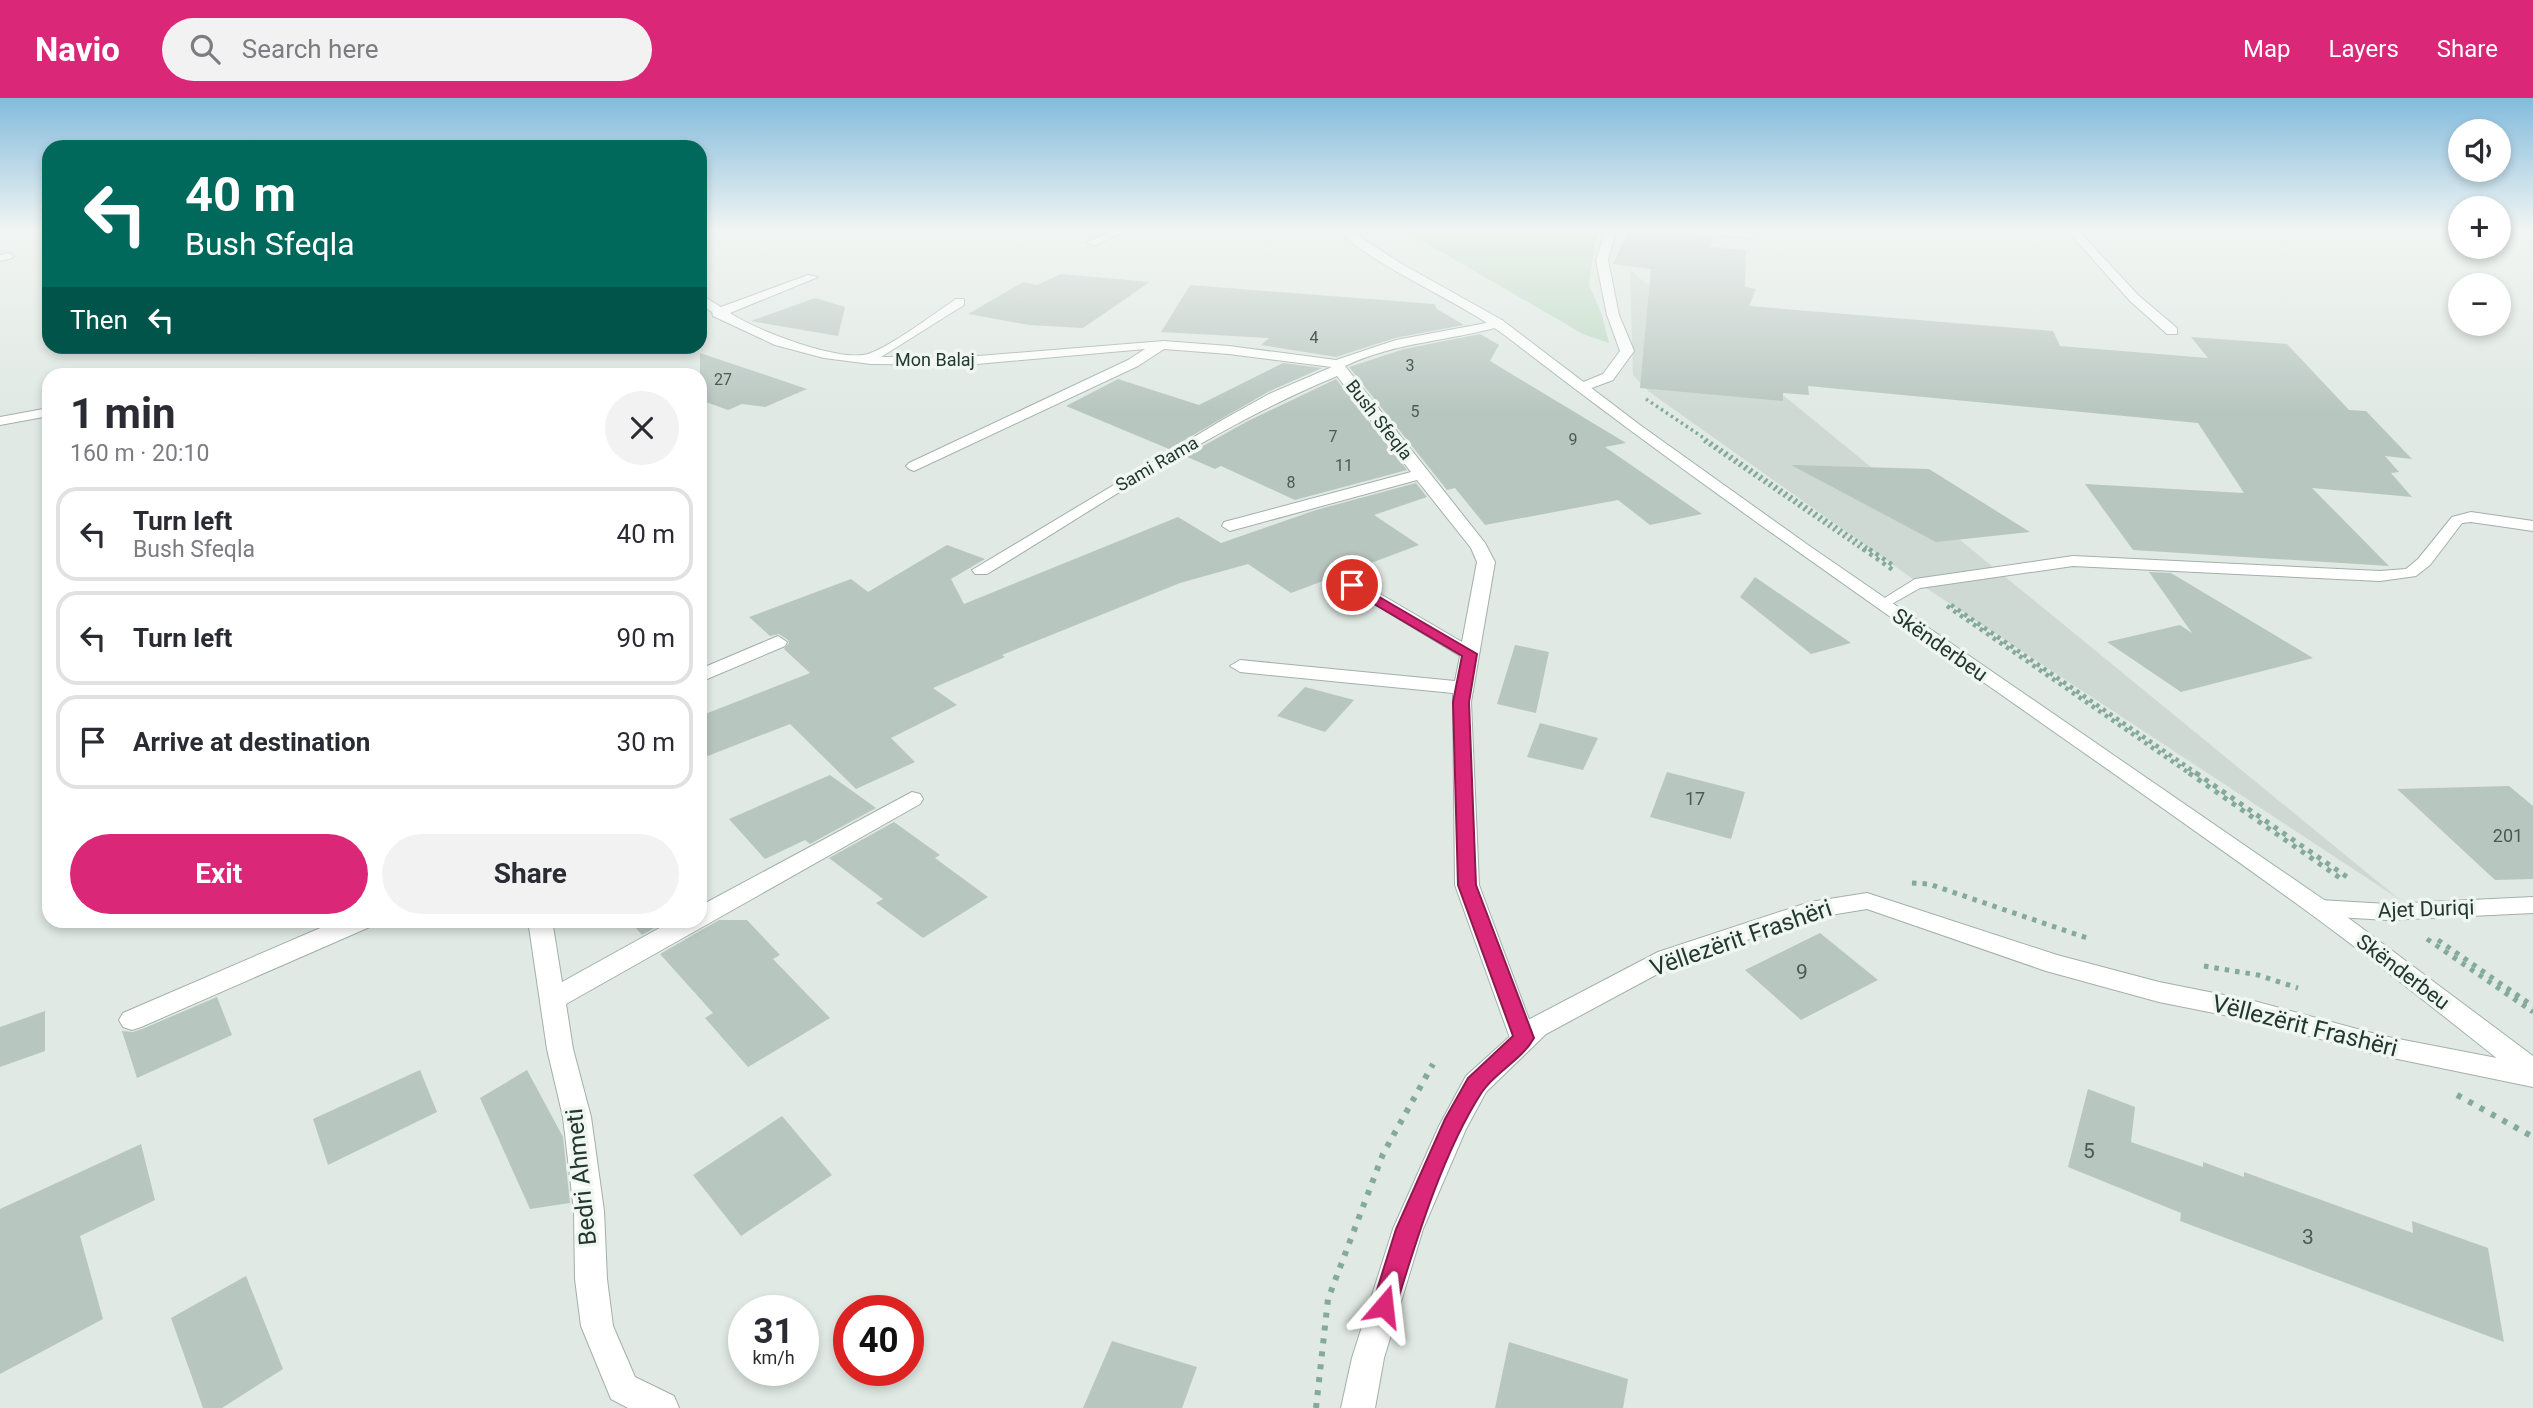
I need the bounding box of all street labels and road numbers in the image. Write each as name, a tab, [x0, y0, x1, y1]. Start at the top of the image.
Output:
street label: Mon Balaj	[895, 349, 975, 370]
street label: Bush Sfeqla	[1342, 376, 1417, 464]
street label: Sami Rama	[1112, 432, 1202, 496]
street label: Skënderbeu	[1888, 604, 1992, 686]
street label: Vëllezërit Frashëri	[1647, 894, 1835, 982]
street label: Ajet Duriqi	[2377, 895, 2475, 923]
street label: Skënderbeu	[2352, 929, 2454, 1015]
street label: Vëllezërit Frashëri	[2209, 989, 2401, 1063]
street label: Bedri Ahmeti	[560, 1107, 602, 1247]

